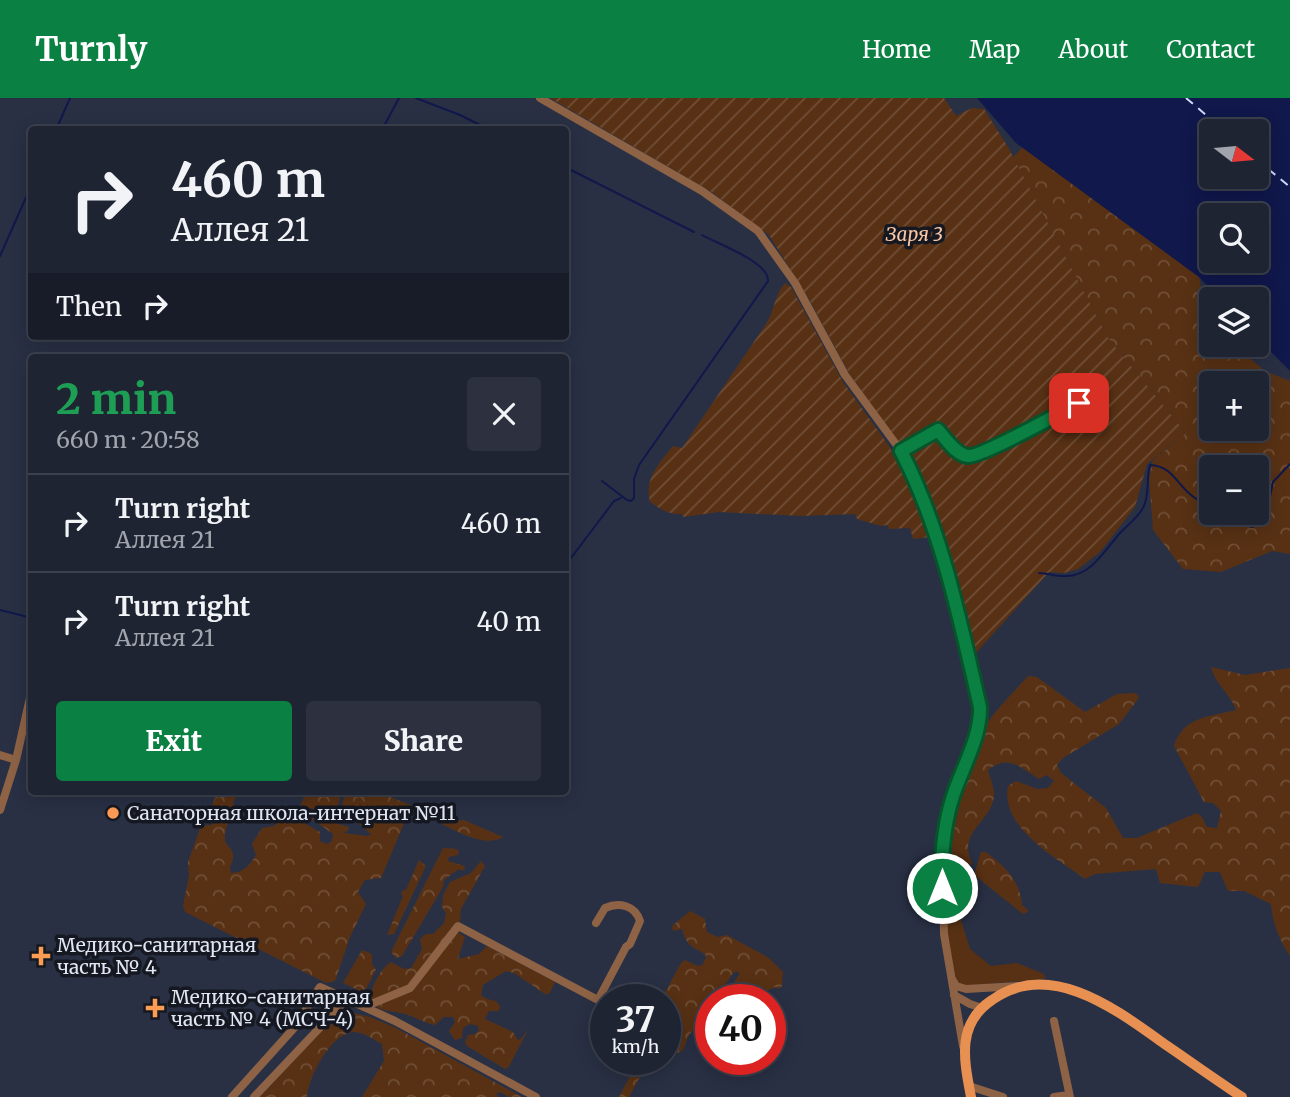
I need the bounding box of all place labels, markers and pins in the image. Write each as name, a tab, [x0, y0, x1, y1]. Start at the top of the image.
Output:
pin	[1049, 373, 1109, 433]
place label: Санаторная школа-интернат №11	[127, 801, 456, 825]
marker: Санаторная школа-интернат №11	[105, 805, 121, 821]
place label: Медико-санитарная часть № 4	[57, 933, 256, 979]
marker: Медико-санитарная часть № 4	[31, 946, 51, 966]
place label: Медико-санитарная часть № 4 (МСЧ-4)	[171, 985, 370, 1031]
marker: Медико-санитарная часть № 4 (МСЧ-4)	[145, 998, 165, 1018]

